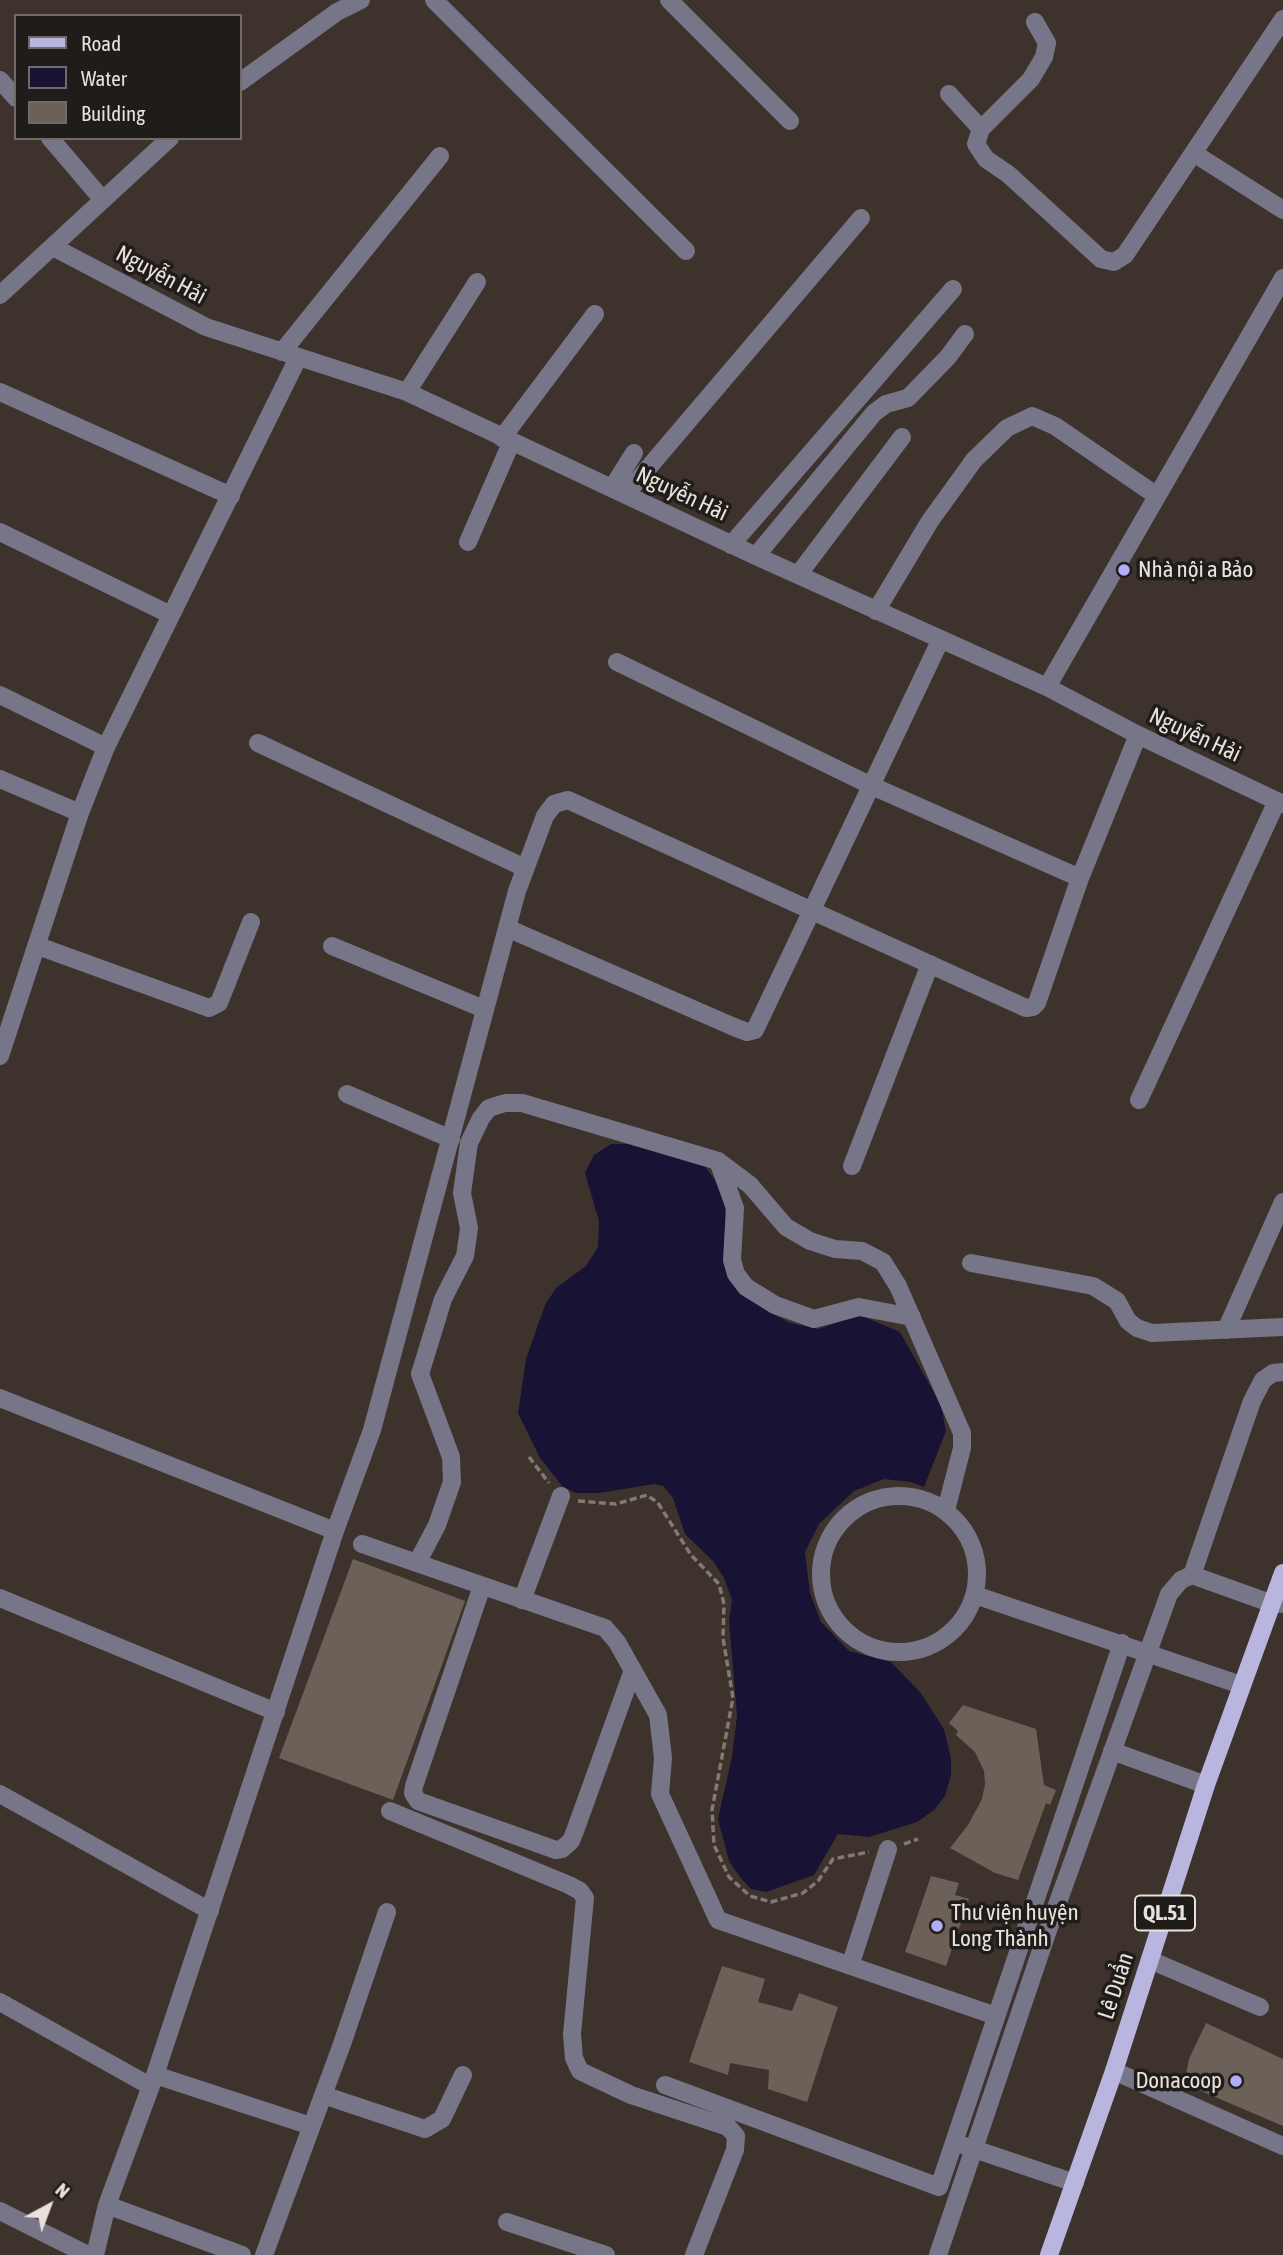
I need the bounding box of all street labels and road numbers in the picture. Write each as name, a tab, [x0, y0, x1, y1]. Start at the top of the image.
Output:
street label: Nguyễn Hải	[111, 240, 211, 310]
street label: Nguyễn Hải	[632, 461, 732, 527]
street label: Nguyễn Hải	[1145, 702, 1245, 768]
road number: QL.51	[1135, 1896, 1195, 1930]
street label: Lê Duẩn	[1092, 1949, 1140, 2023]

